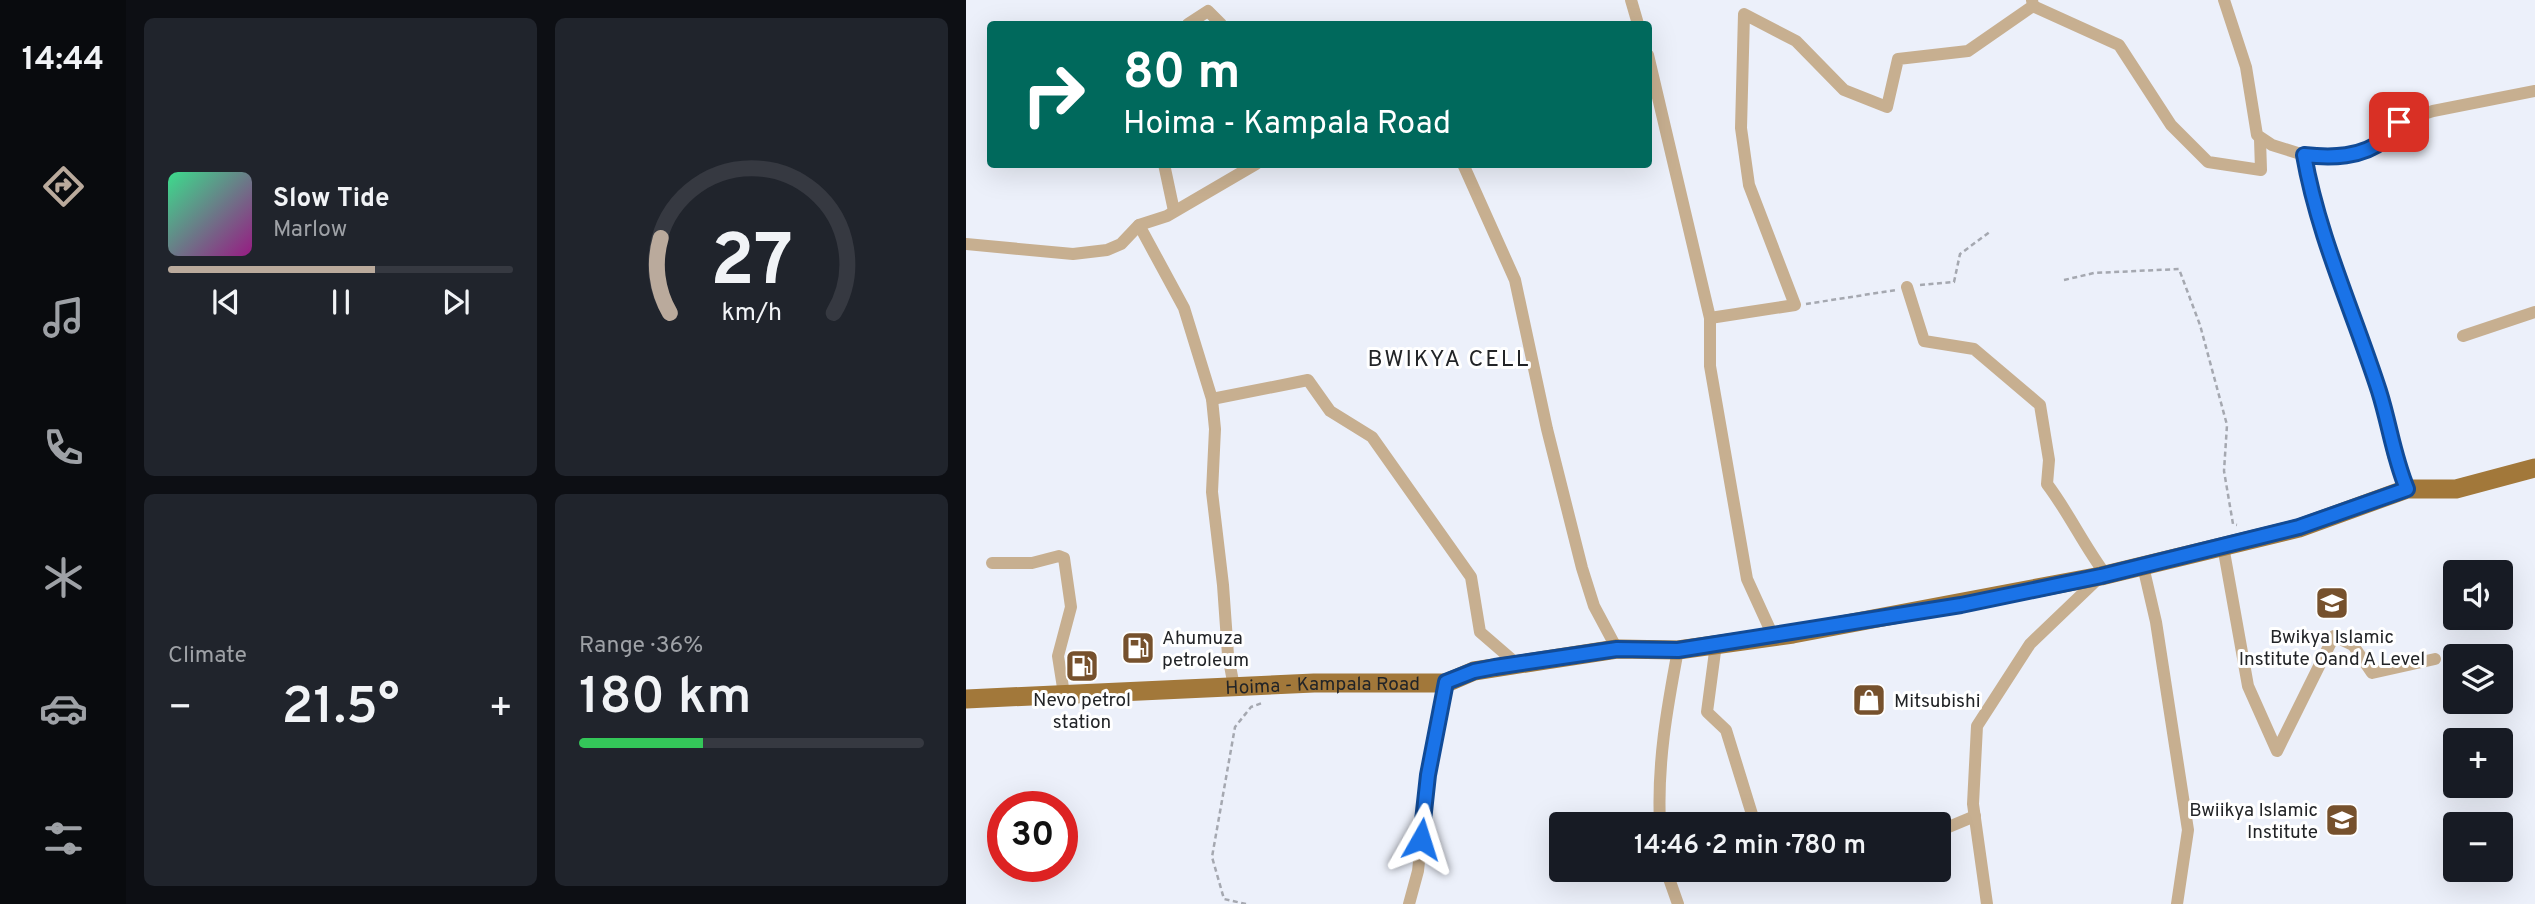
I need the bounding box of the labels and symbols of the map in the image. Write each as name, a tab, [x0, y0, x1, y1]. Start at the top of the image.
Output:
pin	[2369, 92, 2429, 152]
district label: BWIKYA CELL	[1367, 346, 1531, 375]
school or university icon: Bwikya Islamic Institute Oand A Level	[2313, 584, 2351, 622]
place label: Bwikya Islamic Institute Oand A Level	[2239, 626, 2425, 672]
place label: Ahumuza petroleum	[1162, 627, 1249, 673]
fuel station icon: Ahumuza petroleum	[1119, 629, 1157, 667]
fuel station icon: Nevo petrol station	[1063, 647, 1101, 685]
street label: Hoima - Kampala Road	[1225, 673, 1420, 701]
shop icon: Mitsubishi	[1850, 681, 1888, 719]
place label: Nevo petrol station	[1033, 689, 1131, 735]
place label: Mitsubishi	[1894, 690, 1980, 714]
speed limit sign: 30	[987, 791, 1078, 882]
place label: Bwiikya Islamic Institute	[2189, 799, 2318, 845]
school or university icon: Bwiikya Islamic Institute	[2323, 801, 2361, 839]
position arrow	[1384, 802, 1458, 876]

